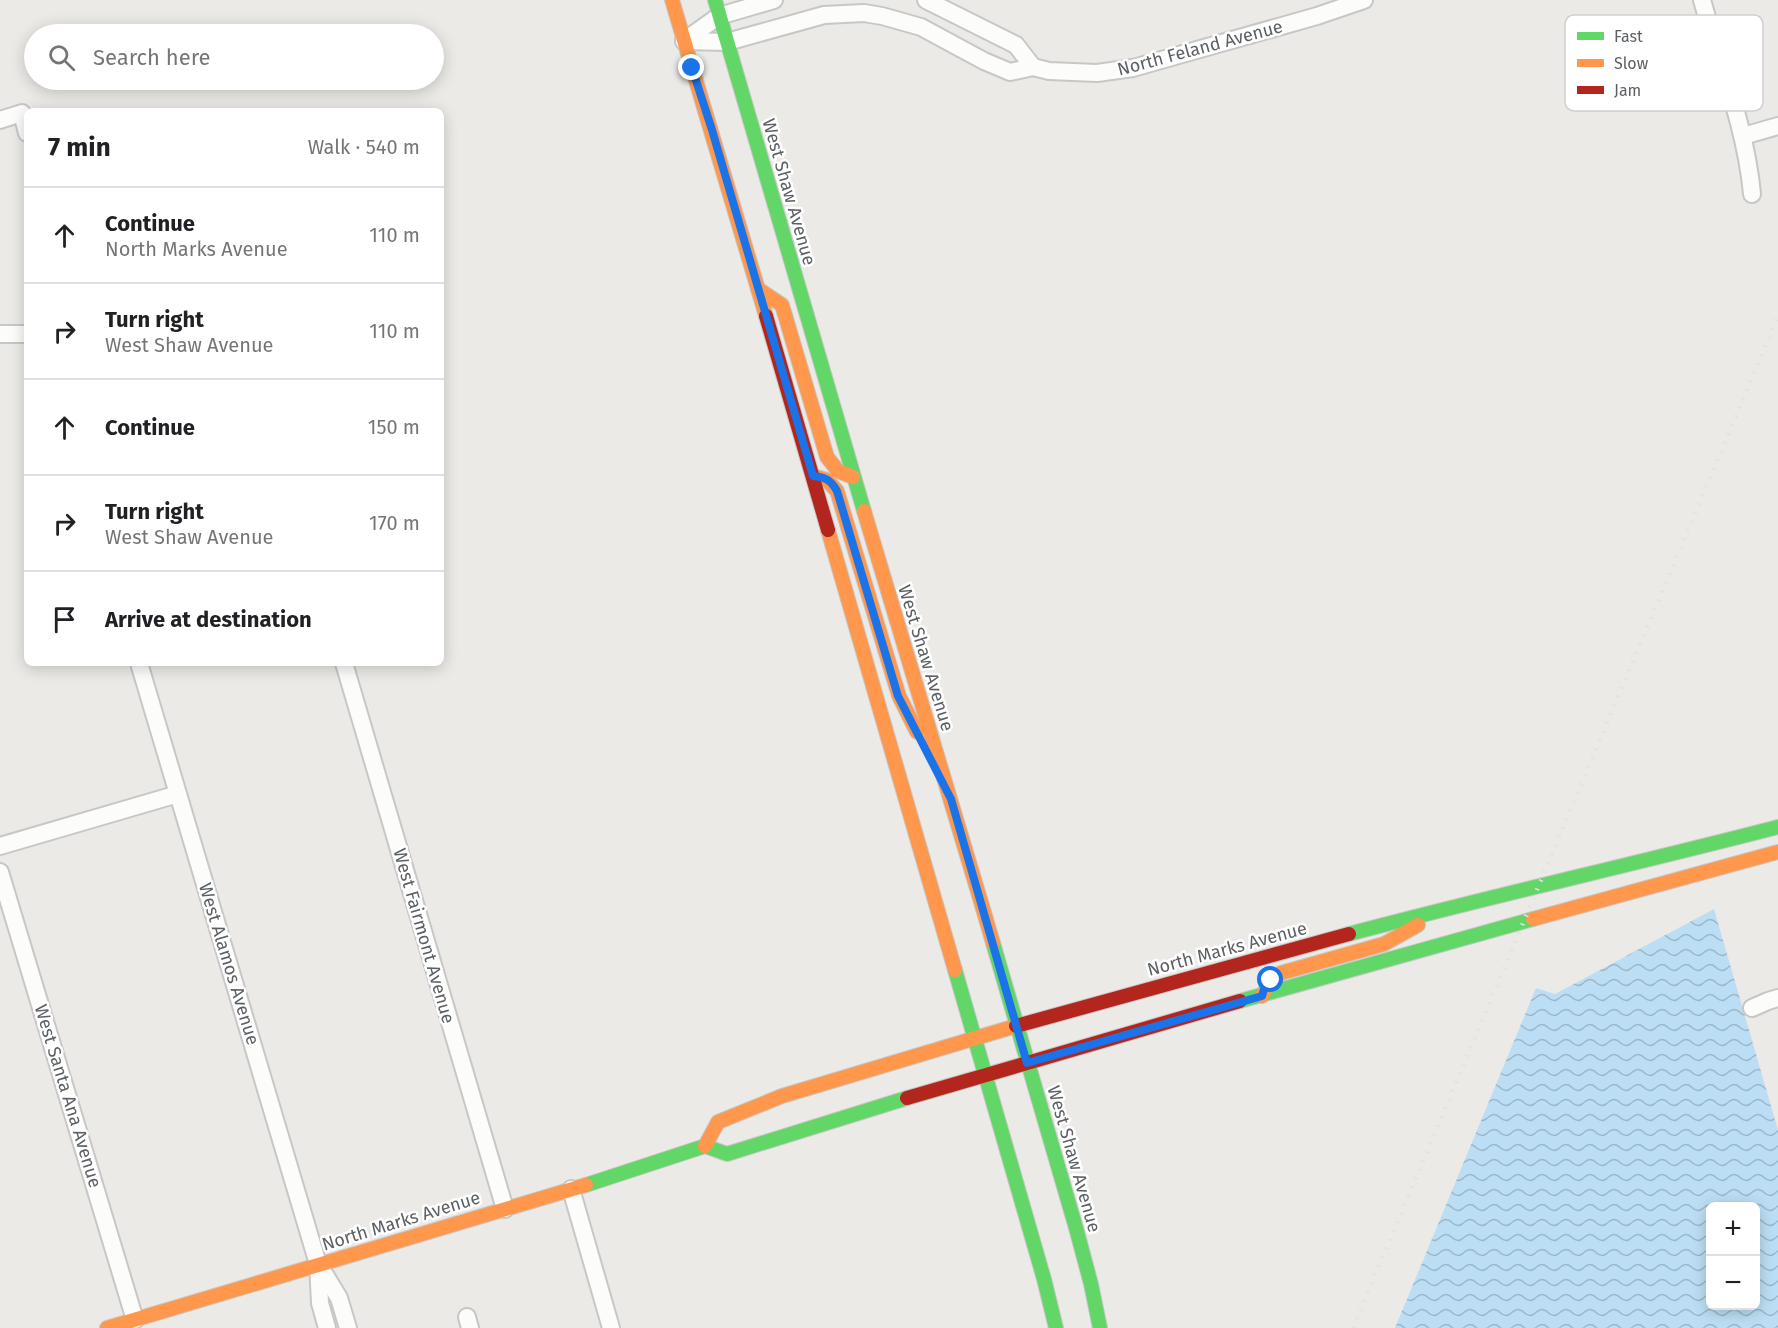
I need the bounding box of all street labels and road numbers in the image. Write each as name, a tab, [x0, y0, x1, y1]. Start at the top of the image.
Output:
street label: North Feland Avenue	[1115, 15, 1285, 81]
street label: West Shaw Avenue	[758, 116, 820, 268]
street label: West Shaw Avenue	[893, 582, 959, 734]
street label: West Fairmont Avenue	[388, 846, 460, 1026]
street label: West Alamos Avenue	[194, 880, 264, 1048]
street label: North Marks Avenue	[1145, 917, 1309, 981]
street label: West Santa Ana Avenue	[30, 1002, 106, 1190]
street label: West Shaw Avenue	[1043, 1083, 1105, 1235]
street label: North Marks Avenue	[319, 1186, 483, 1256]

